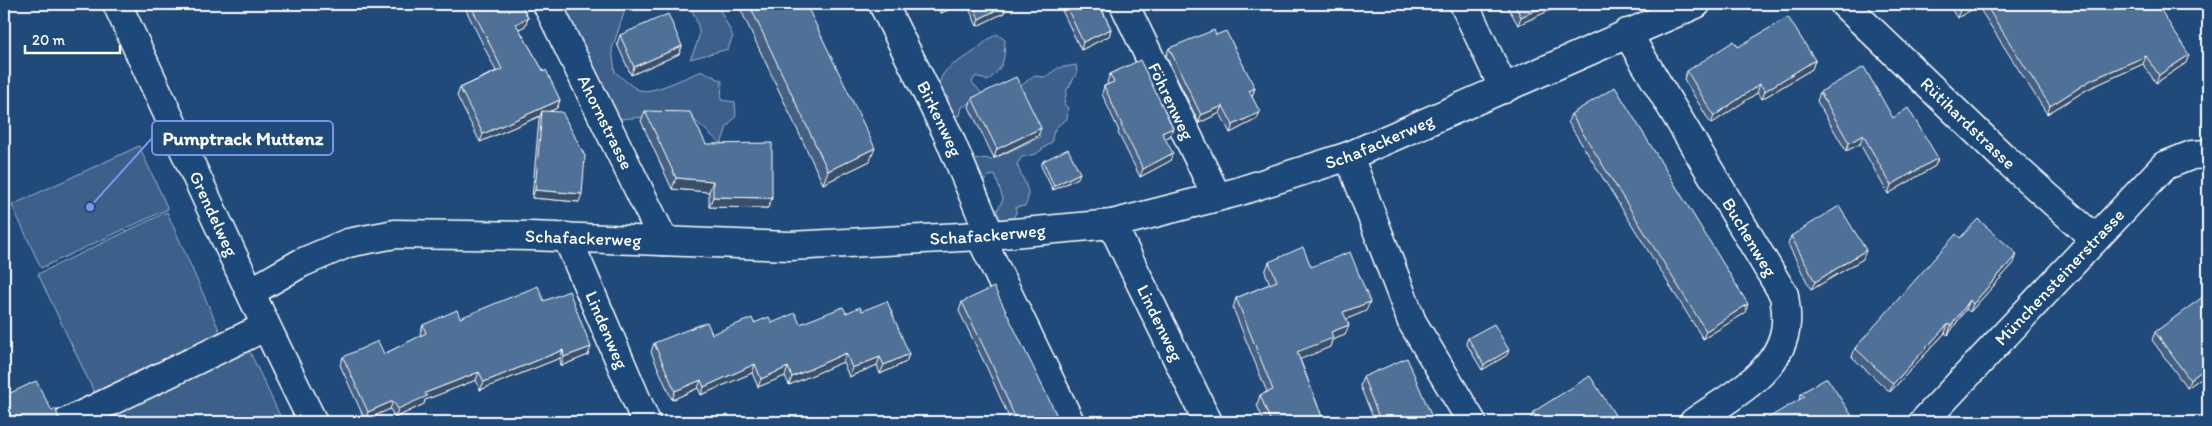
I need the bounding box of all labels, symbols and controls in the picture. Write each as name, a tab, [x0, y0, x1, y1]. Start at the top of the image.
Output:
scale bar	[25, 22, 120, 54]
text: 20 m	[32, 31, 66, 49]
street label: Föhrenweg	[1143, 59, 1199, 144]
street label: Ahornstrasse	[573, 71, 638, 173]
street label: Rütihardstrasse	[1916, 73, 2020, 174]
street label: Birkenweg	[912, 77, 967, 161]
street label: Schafackerweg	[1322, 109, 1438, 174]
callout: Pumptrack Muttenz	[152, 121, 333, 155]
text: Pumptrack Muttenz	[163, 127, 324, 150]
street label: Grendelweg	[184, 168, 243, 261]
street label: Buchenweg	[1717, 194, 1782, 281]
street label: Münchensteinerstrasse	[1990, 204, 2129, 350]
street label: Schafackerweg	[929, 219, 1048, 250]
street label: Schafackerweg	[525, 225, 643, 251]
street label: Lindenweg	[1132, 281, 1188, 366]
street label: Lindenweg	[580, 288, 633, 373]

